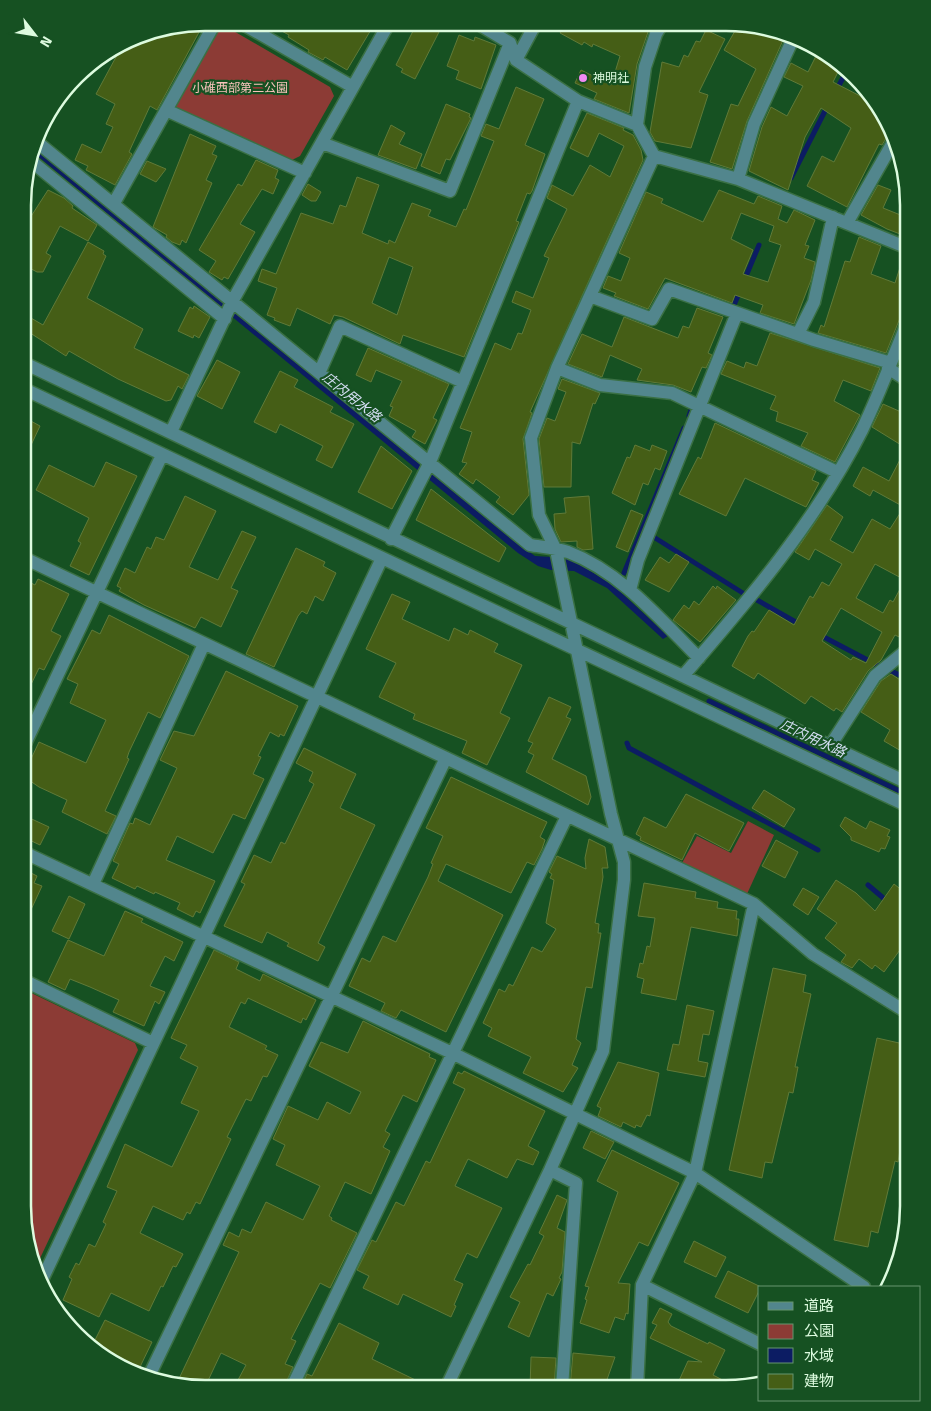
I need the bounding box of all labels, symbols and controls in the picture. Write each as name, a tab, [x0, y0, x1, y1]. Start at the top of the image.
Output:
north arrow	[10, 10, 60, 60]
text: N	[36, 33, 55, 50]
place label: 神明社	[593, 71, 629, 85]
marker: 神明社	[577, 72, 589, 84]
park label: 小碓西部第二公園	[192, 81, 288, 95]
water label: 庄内用水路	[319, 369, 385, 427]
water label: 庄内用水路	[777, 716, 849, 761]
legend	[758, 1286, 921, 1401]
text: 道路	[804, 1297, 834, 1315]
text: 公園	[804, 1322, 834, 1340]
text: 水域	[804, 1347, 834, 1365]
text: 建物	[804, 1372, 834, 1390]

